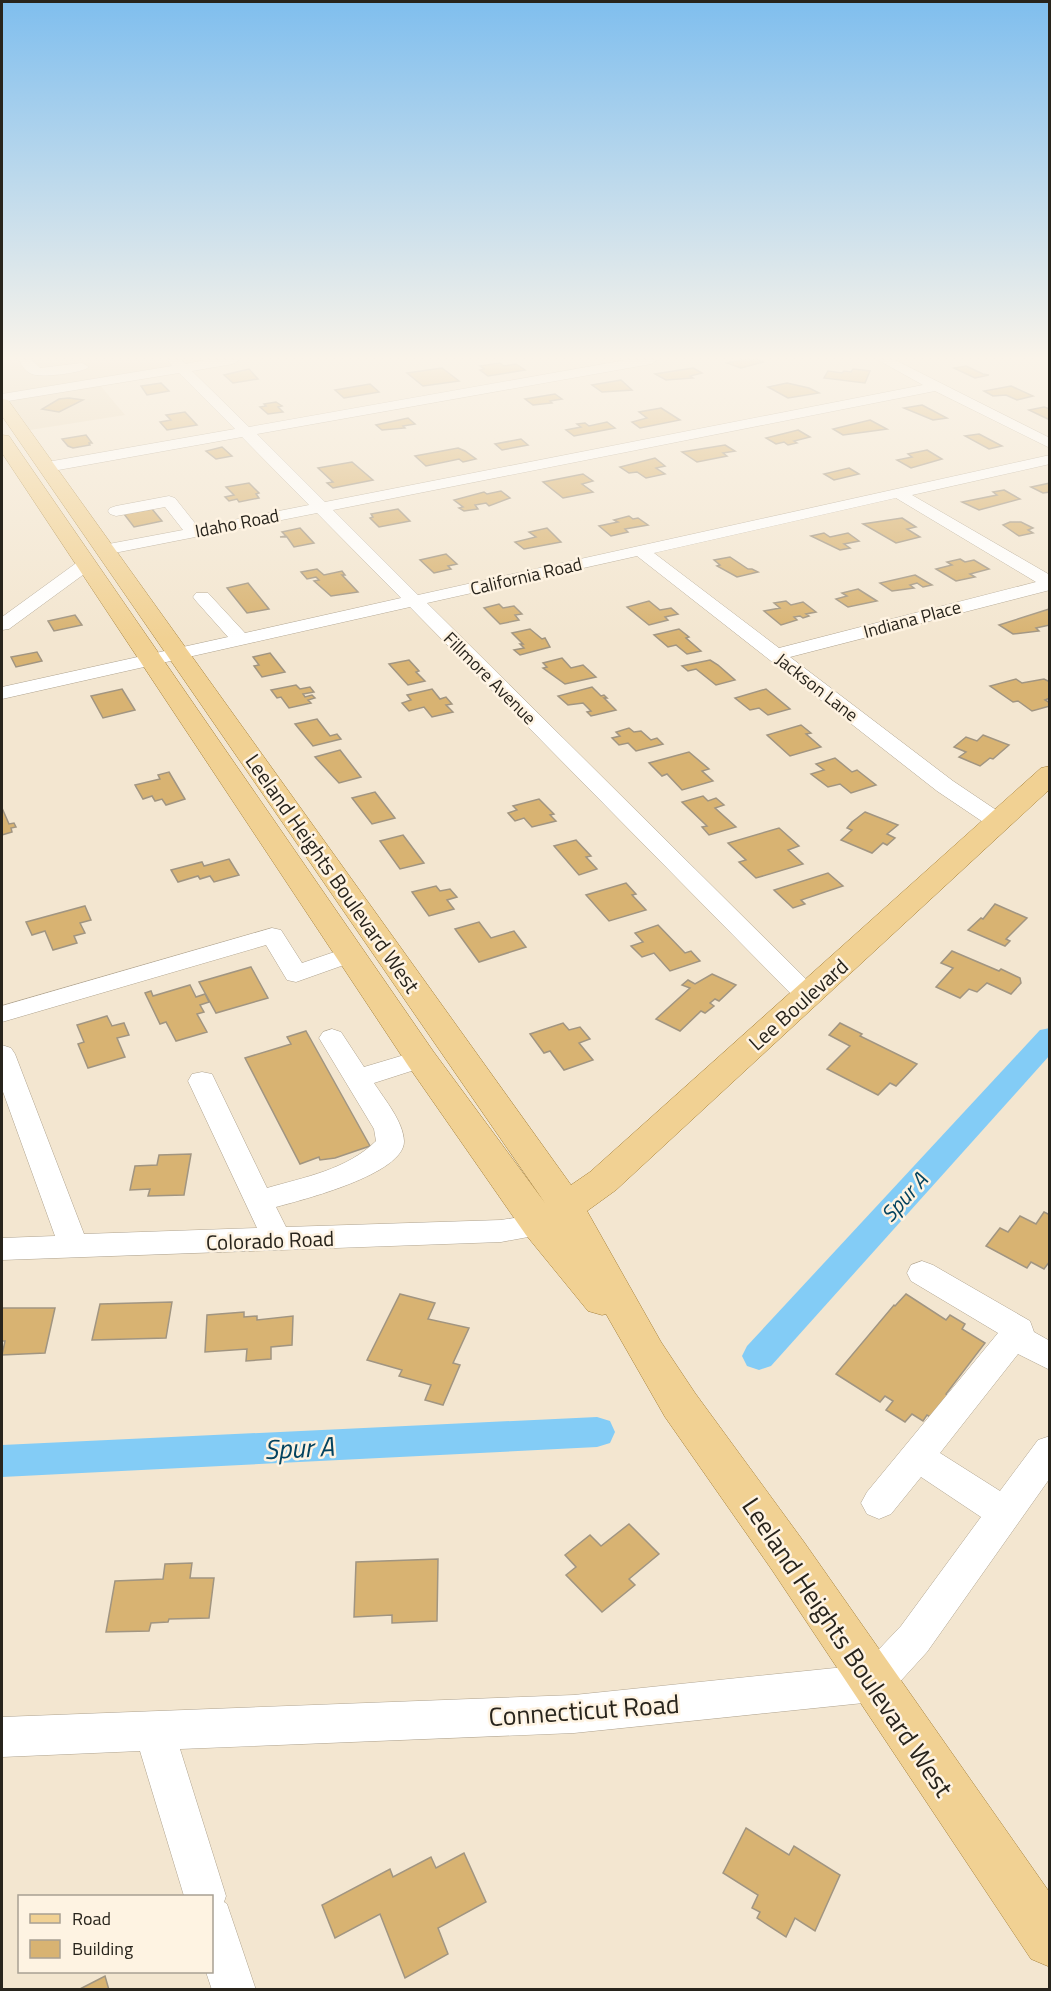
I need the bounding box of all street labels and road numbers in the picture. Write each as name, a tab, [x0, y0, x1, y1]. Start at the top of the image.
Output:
street label: Idaho Road	[193, 502, 281, 544]
street label: California Road	[467, 550, 585, 602]
street label: Indiana Place	[860, 593, 964, 645]
street label: Fillmore Avenue	[437, 625, 543, 731]
street label: Jackson Lane	[770, 646, 864, 728]
street label: Leeland Heights Boulevard West	[238, 747, 429, 1000]
street label: Lee Boulevard	[741, 950, 855, 1058]
street label: Colorado Road	[205, 1222, 335, 1258]
street label: Leeland Heights Boulevard West	[733, 1489, 963, 1805]
street label: Connecticut Road	[487, 1684, 681, 1736]

